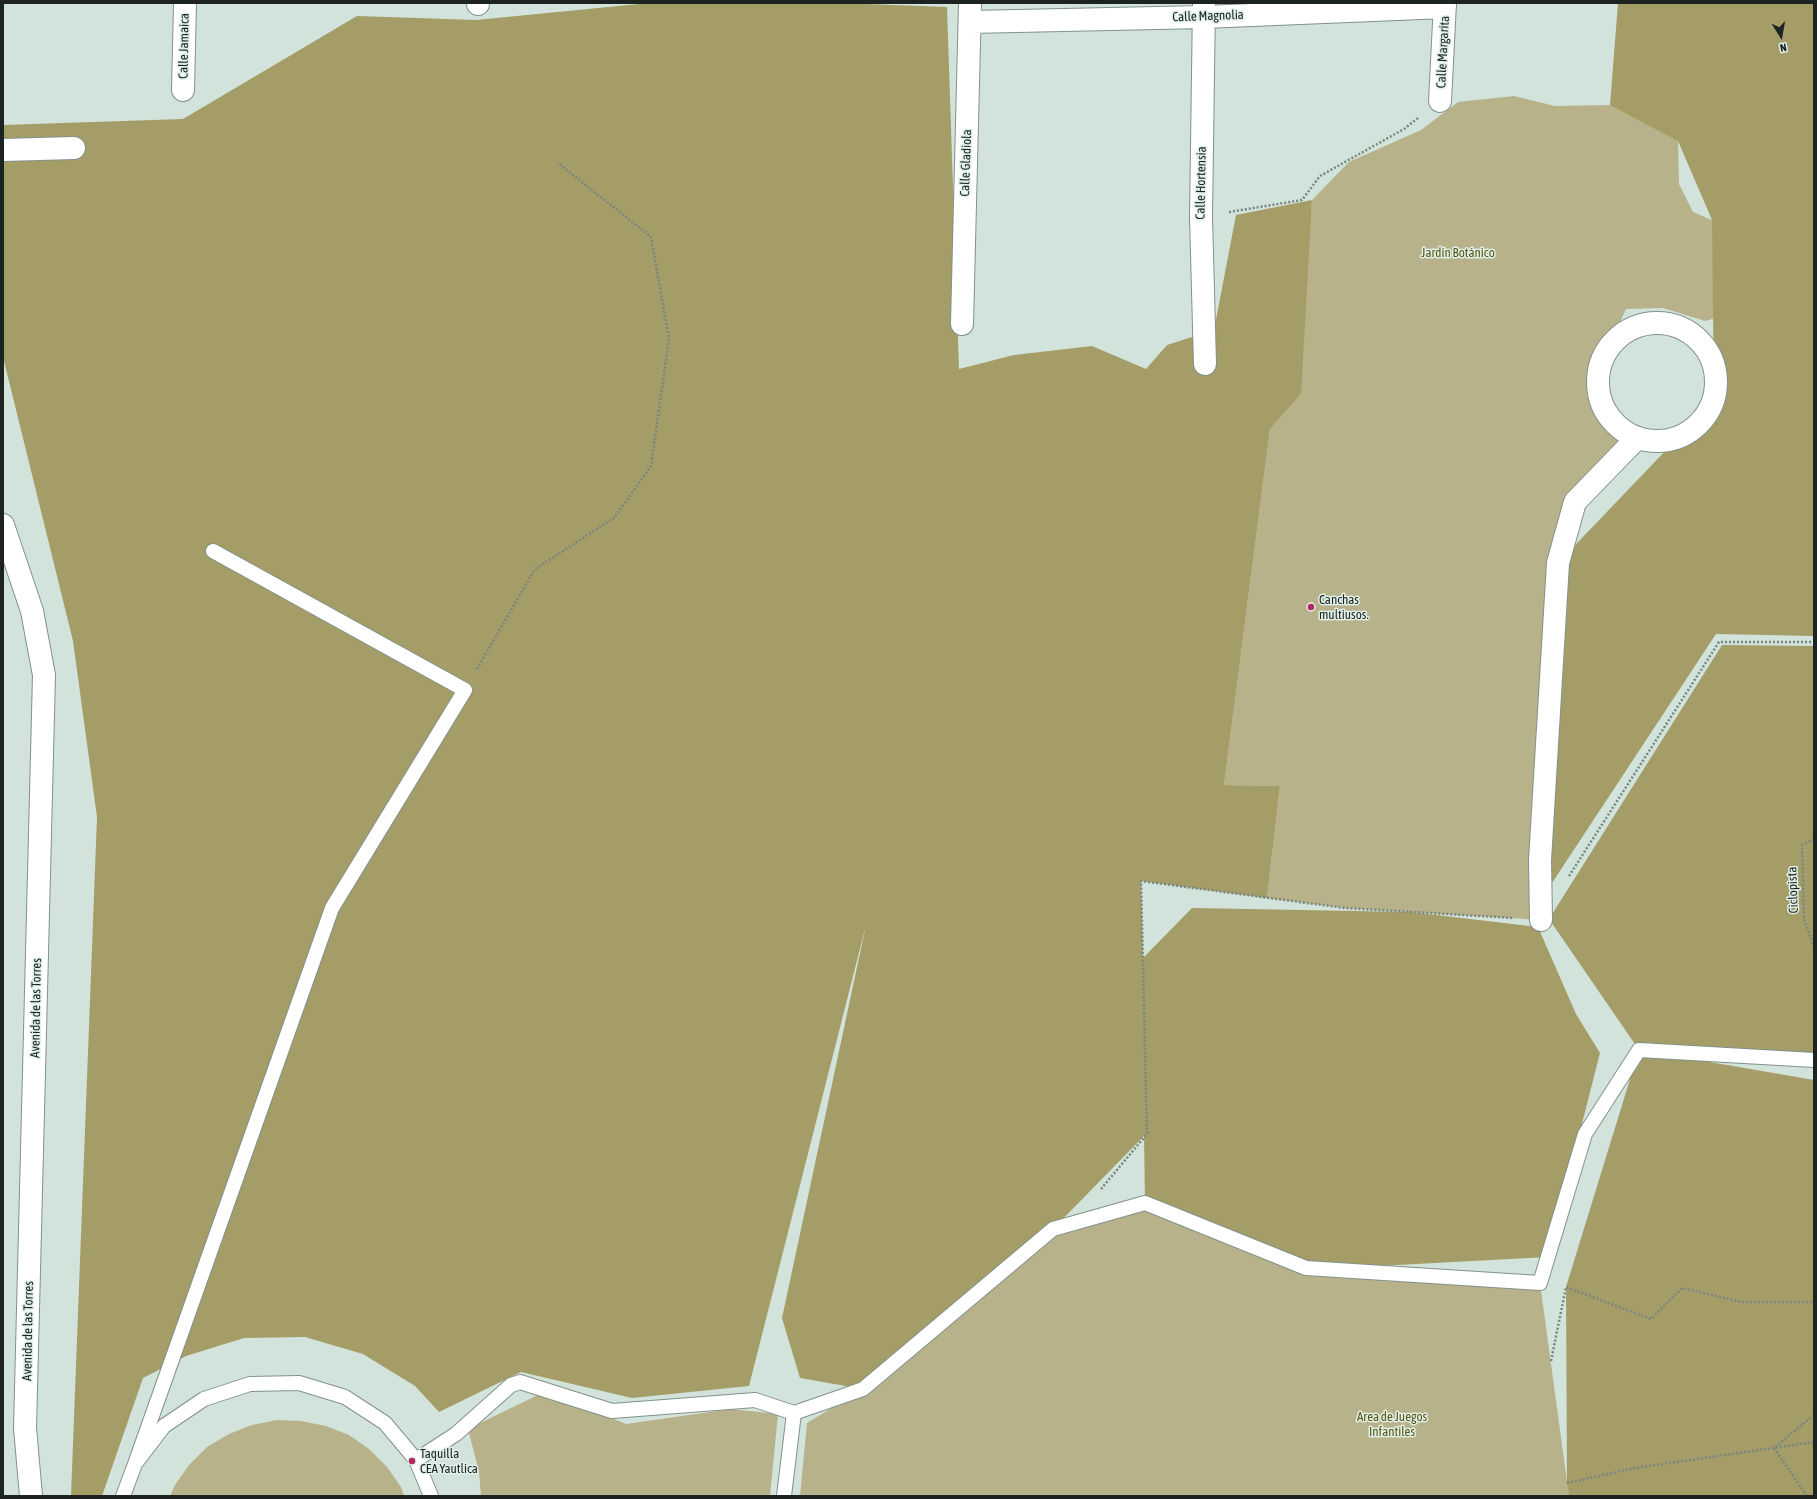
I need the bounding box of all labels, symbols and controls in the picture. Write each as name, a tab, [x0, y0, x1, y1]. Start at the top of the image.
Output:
street label: Calle Magnolia	[1172, 7, 1244, 25]
street label: Calle Jamaica	[176, 13, 192, 79]
street label: Calle Margarita	[1433, 15, 1453, 89]
north arrow	[1761, 16, 1801, 56]
text: N	[1779, 41, 1788, 54]
street label: Calle Gladiola	[957, 129, 975, 197]
street label: Calle Hortensia	[1193, 146, 1209, 220]
park label: Jardín Botánico	[1421, 245, 1495, 261]
place label: Canchas multiusos.	[1319, 592, 1369, 623]
marker: Canchas multiusos.	[1306, 602, 1316, 612]
street label: Ciclopista	[1784, 866, 1802, 914]
street label: Avenida de las Torres	[27, 958, 45, 1058]
street label: Avenida de las Torres	[19, 1281, 37, 1381]
park label: Area de Juegos Infantiles	[1357, 1409, 1427, 1440]
place label: Taquilla CEA Yautlica	[420, 1446, 478, 1477]
marker: Taquilla CEA Yautlica	[407, 1456, 417, 1466]

